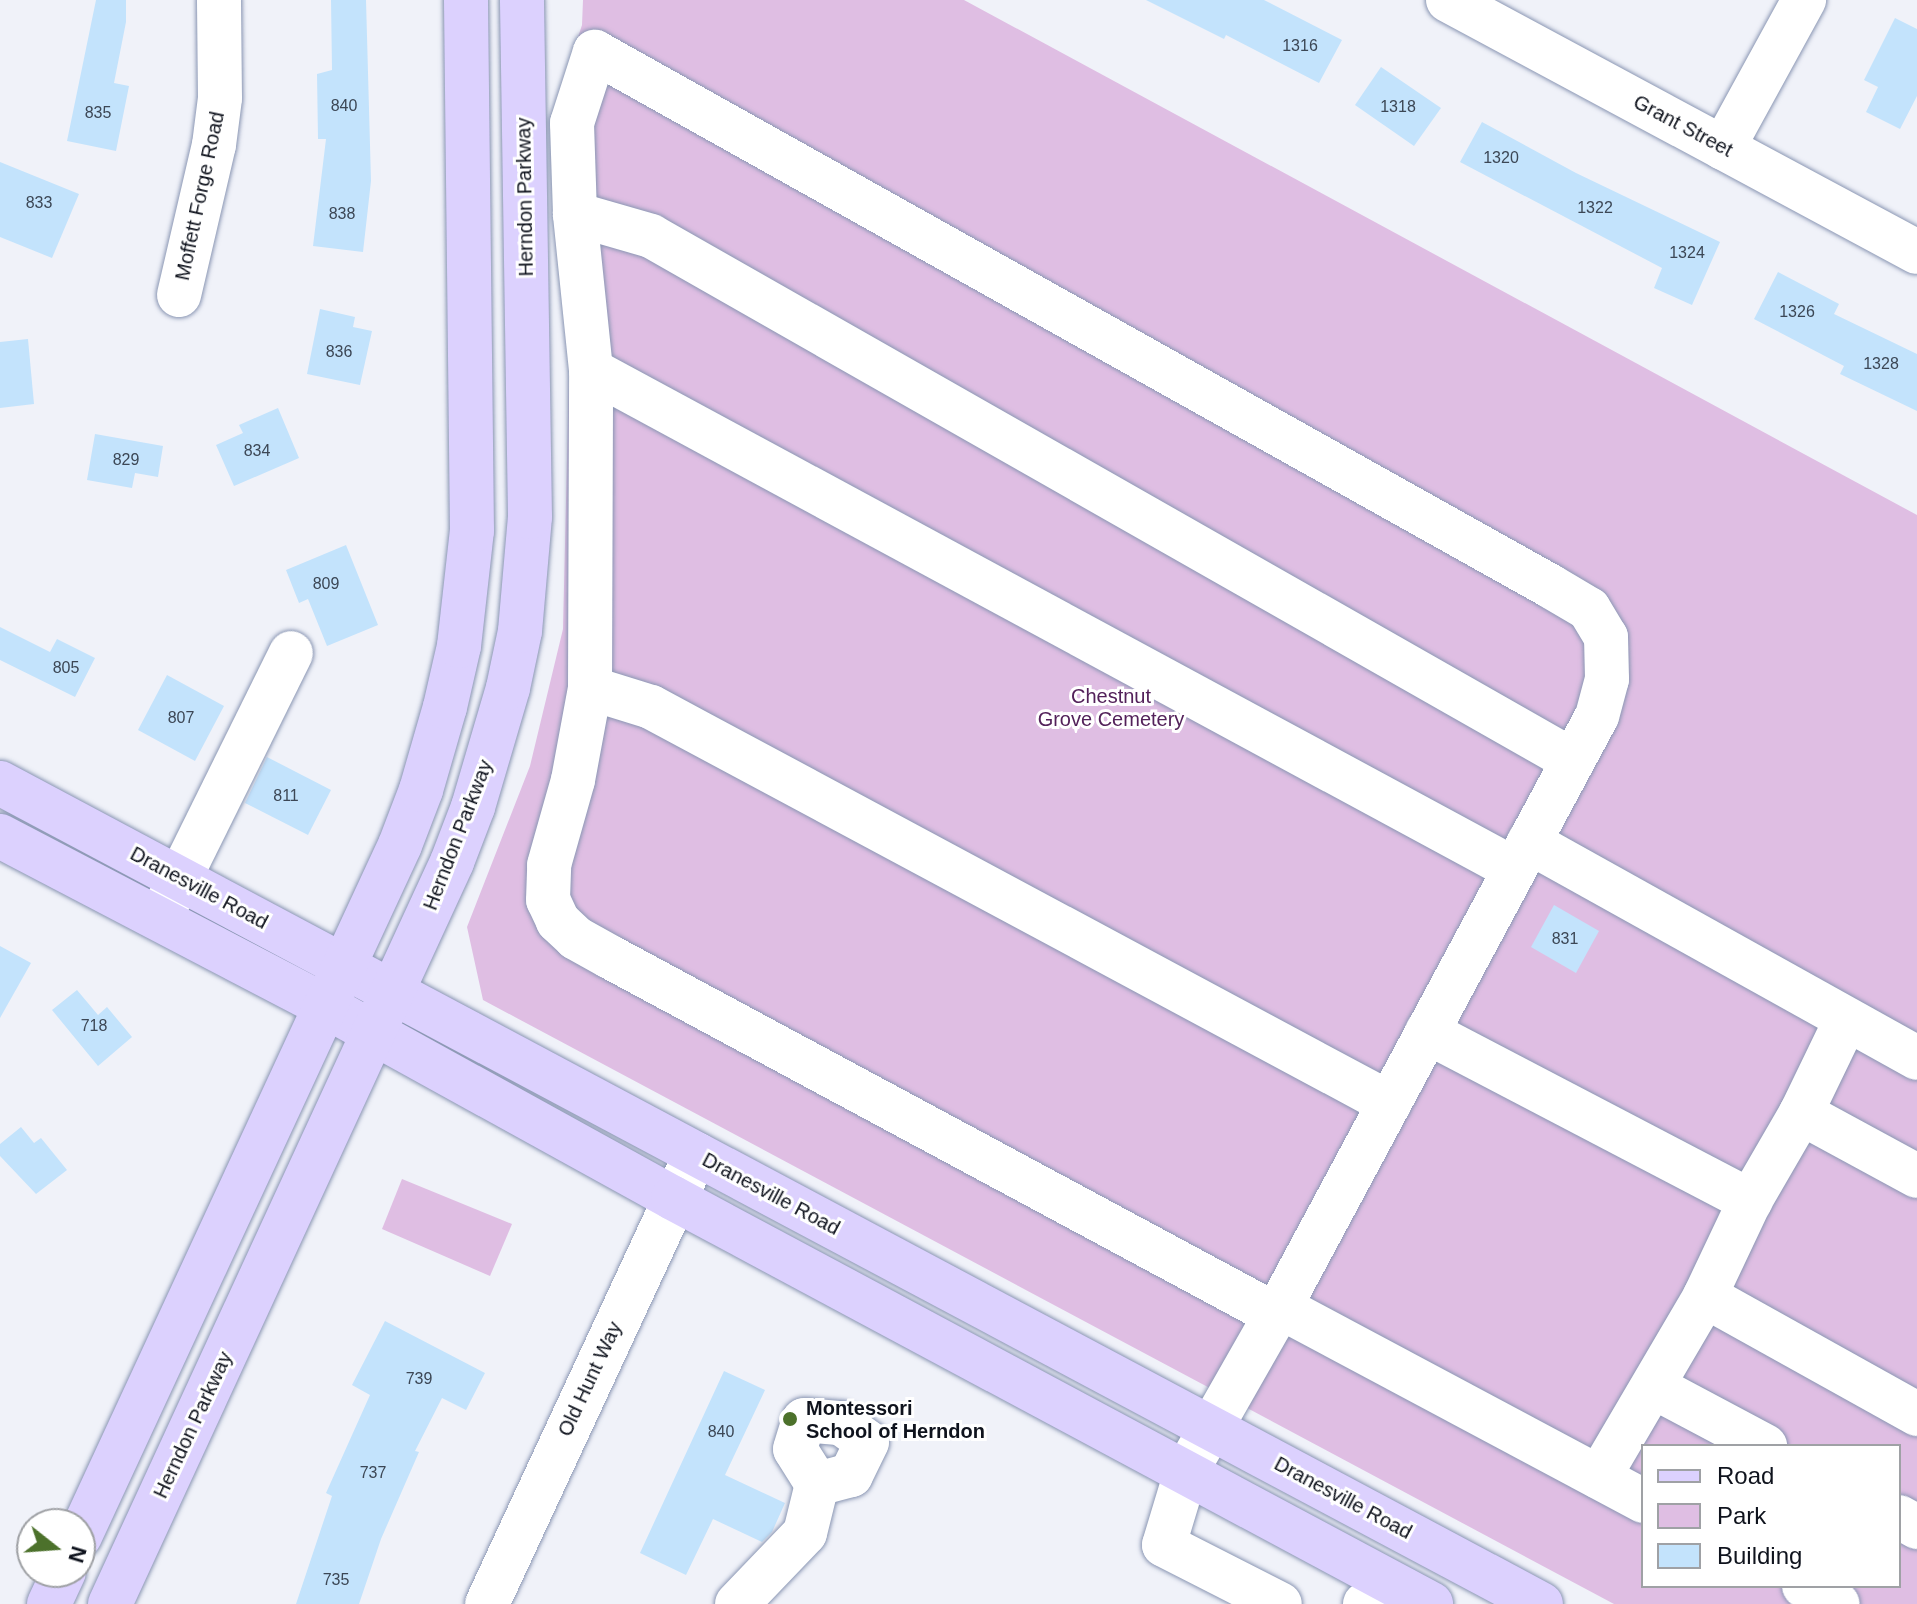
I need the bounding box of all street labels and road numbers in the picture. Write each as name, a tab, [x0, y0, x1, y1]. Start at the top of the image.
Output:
street label: Grant Street	[1629, 90, 1737, 162]
street label: Moffett Forge Road	[170, 109, 230, 283]
street label: Herndon Parkway	[512, 117, 538, 277]
street label: Herndon Parkway	[418, 756, 498, 914]
street label: Dranesville Road	[126, 842, 272, 934]
street label: Dranesville Road	[698, 1148, 844, 1240]
street label: Old Hunt Way	[553, 1318, 627, 1440]
street label: Herndon Parkway	[149, 1348, 237, 1502]
street label: Dranesville Road	[1270, 1452, 1416, 1544]

